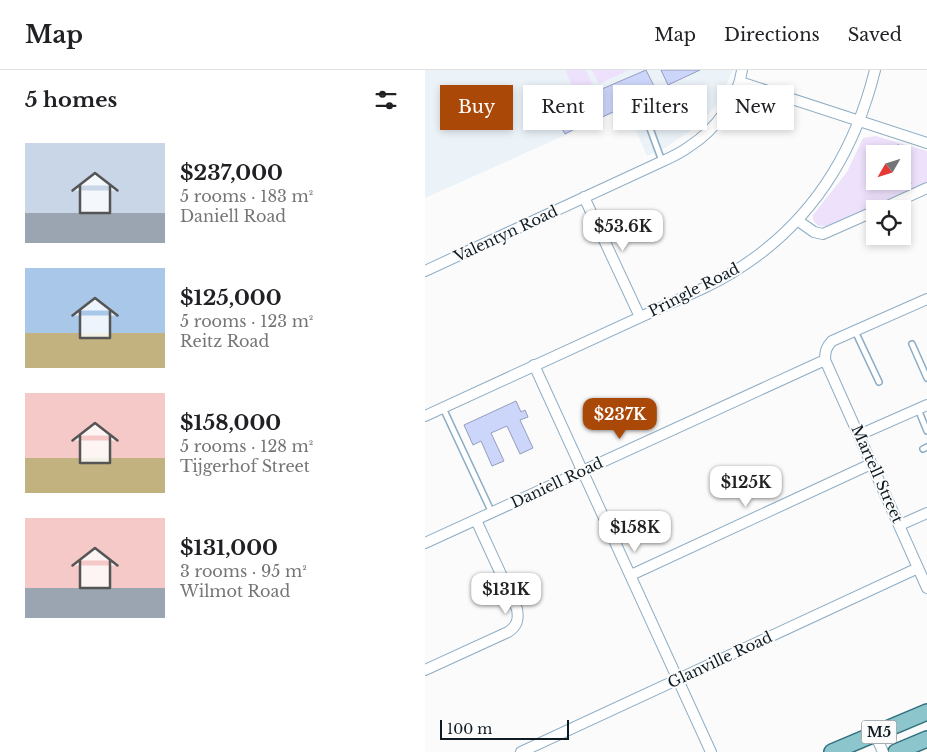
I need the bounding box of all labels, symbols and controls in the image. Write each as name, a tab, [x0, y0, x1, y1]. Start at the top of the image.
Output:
text: Map	[25, 20, 83, 49]
text: Map	[654, 24, 696, 46]
text: Directions	[724, 24, 820, 46]
text: Saved	[848, 24, 902, 46]
chip: Buy	[440, 85, 513, 130]
chip: Rent	[523, 85, 603, 130]
chip: Filters	[613, 85, 707, 130]
chip: New	[717, 85, 794, 130]
icon: filters	[372, 86, 400, 114]
text: 5 homes	[25, 87, 117, 113]
north arrow	[866, 145, 911, 190]
map controls	[866, 145, 911, 245]
text: $237,000	[180, 160, 283, 186]
icon: home	[65, 163, 125, 223]
text: 5 rooms · 183 m²	[180, 186, 313, 206]
button: locate	[866, 200, 911, 245]
street label: Valentyn Road	[450, 201, 561, 266]
text: Daniell Road	[180, 206, 286, 226]
pin: $53.6K	[582, 210, 664, 252]
text: $53.6K	[594, 216, 652, 236]
street label: Pringle Road	[645, 258, 742, 321]
text: $125,000	[180, 285, 282, 311]
icon: home	[65, 288, 125, 348]
text: 5 rooms · 123 m²	[180, 311, 313, 331]
text: Reitz Road	[180, 331, 269, 351]
pin: $237K	[585, 398, 655, 440]
text: $237K	[594, 404, 646, 424]
text: $158,000	[180, 410, 281, 436]
icon: home	[65, 413, 125, 473]
street label: Martell Street	[847, 422, 908, 526]
text: 5 rooms · 128 m²	[180, 436, 313, 456]
street label: Daniell Road	[508, 453, 606, 512]
text: Tijgerhof Street	[180, 456, 310, 476]
pin: $125K	[711, 466, 781, 508]
text: $125K	[721, 472, 771, 492]
pin: $158K	[600, 510, 670, 553]
text: $158K	[610, 517, 660, 537]
text: $131,000	[180, 535, 278, 561]
icon: home	[65, 538, 125, 598]
text: 3 rooms · 95 m²	[180, 561, 307, 581]
pin: $131K	[471, 572, 541, 615]
text: $131K	[482, 579, 530, 599]
text: Wilmot Road	[180, 581, 290, 601]
street label: Glanville Road	[665, 627, 775, 692]
scale bar	[440, 717, 569, 740]
text: 100 m	[447, 720, 492, 738]
road number: M5	[861, 720, 897, 744]

